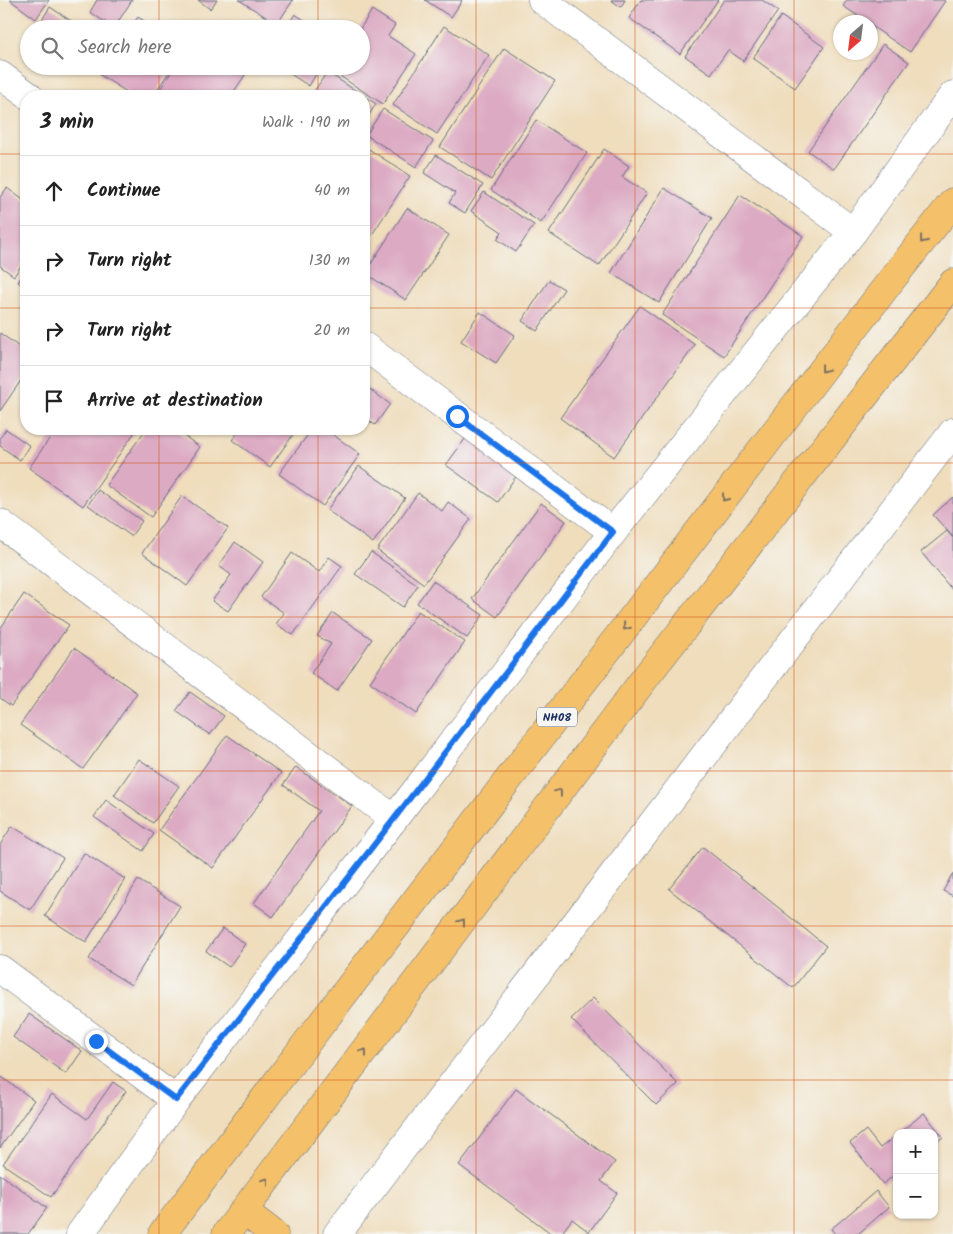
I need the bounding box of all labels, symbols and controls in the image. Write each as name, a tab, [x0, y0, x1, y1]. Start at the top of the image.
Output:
north arrow	[833, 15, 878, 60]
search box	[20, 20, 370, 75]
text: Search here	[78, 33, 172, 63]
icon: search	[38, 34, 66, 62]
text: 3 min	[40, 106, 94, 139]
text: Walk · 190 m	[262, 110, 350, 135]
text: Continue	[87, 176, 160, 206]
icon: ahead	[40, 177, 68, 205]
text: 40 m	[314, 178, 350, 203]
one-way arrow	[920, 234, 929, 244]
text: Turn right	[87, 246, 172, 276]
icon: right	[40, 247, 68, 275]
text: 130 m	[309, 248, 350, 273]
text: Turn right	[87, 316, 172, 346]
icon: right	[40, 317, 68, 345]
text: 20 m	[314, 318, 350, 343]
one-way arrow	[821, 363, 829, 372]
text: Arrive at destination	[87, 386, 263, 416]
icon: arrive	[40, 387, 68, 415]
route start	[446, 405, 469, 428]
one-way arrow	[722, 492, 731, 502]
one-way arrow	[623, 621, 632, 631]
road number: NH08	[537, 708, 577, 726]
one-way arrow	[553, 788, 562, 798]
one-way arrow	[456, 919, 464, 928]
route end	[85, 1030, 108, 1053]
one-way arrow	[358, 1048, 367, 1058]
map controls	[893, 1129, 938, 1219]
button: +	[893, 1129, 938, 1174]
button: −	[893, 1174, 938, 1219]
one-way arrow	[260, 1177, 269, 1187]

